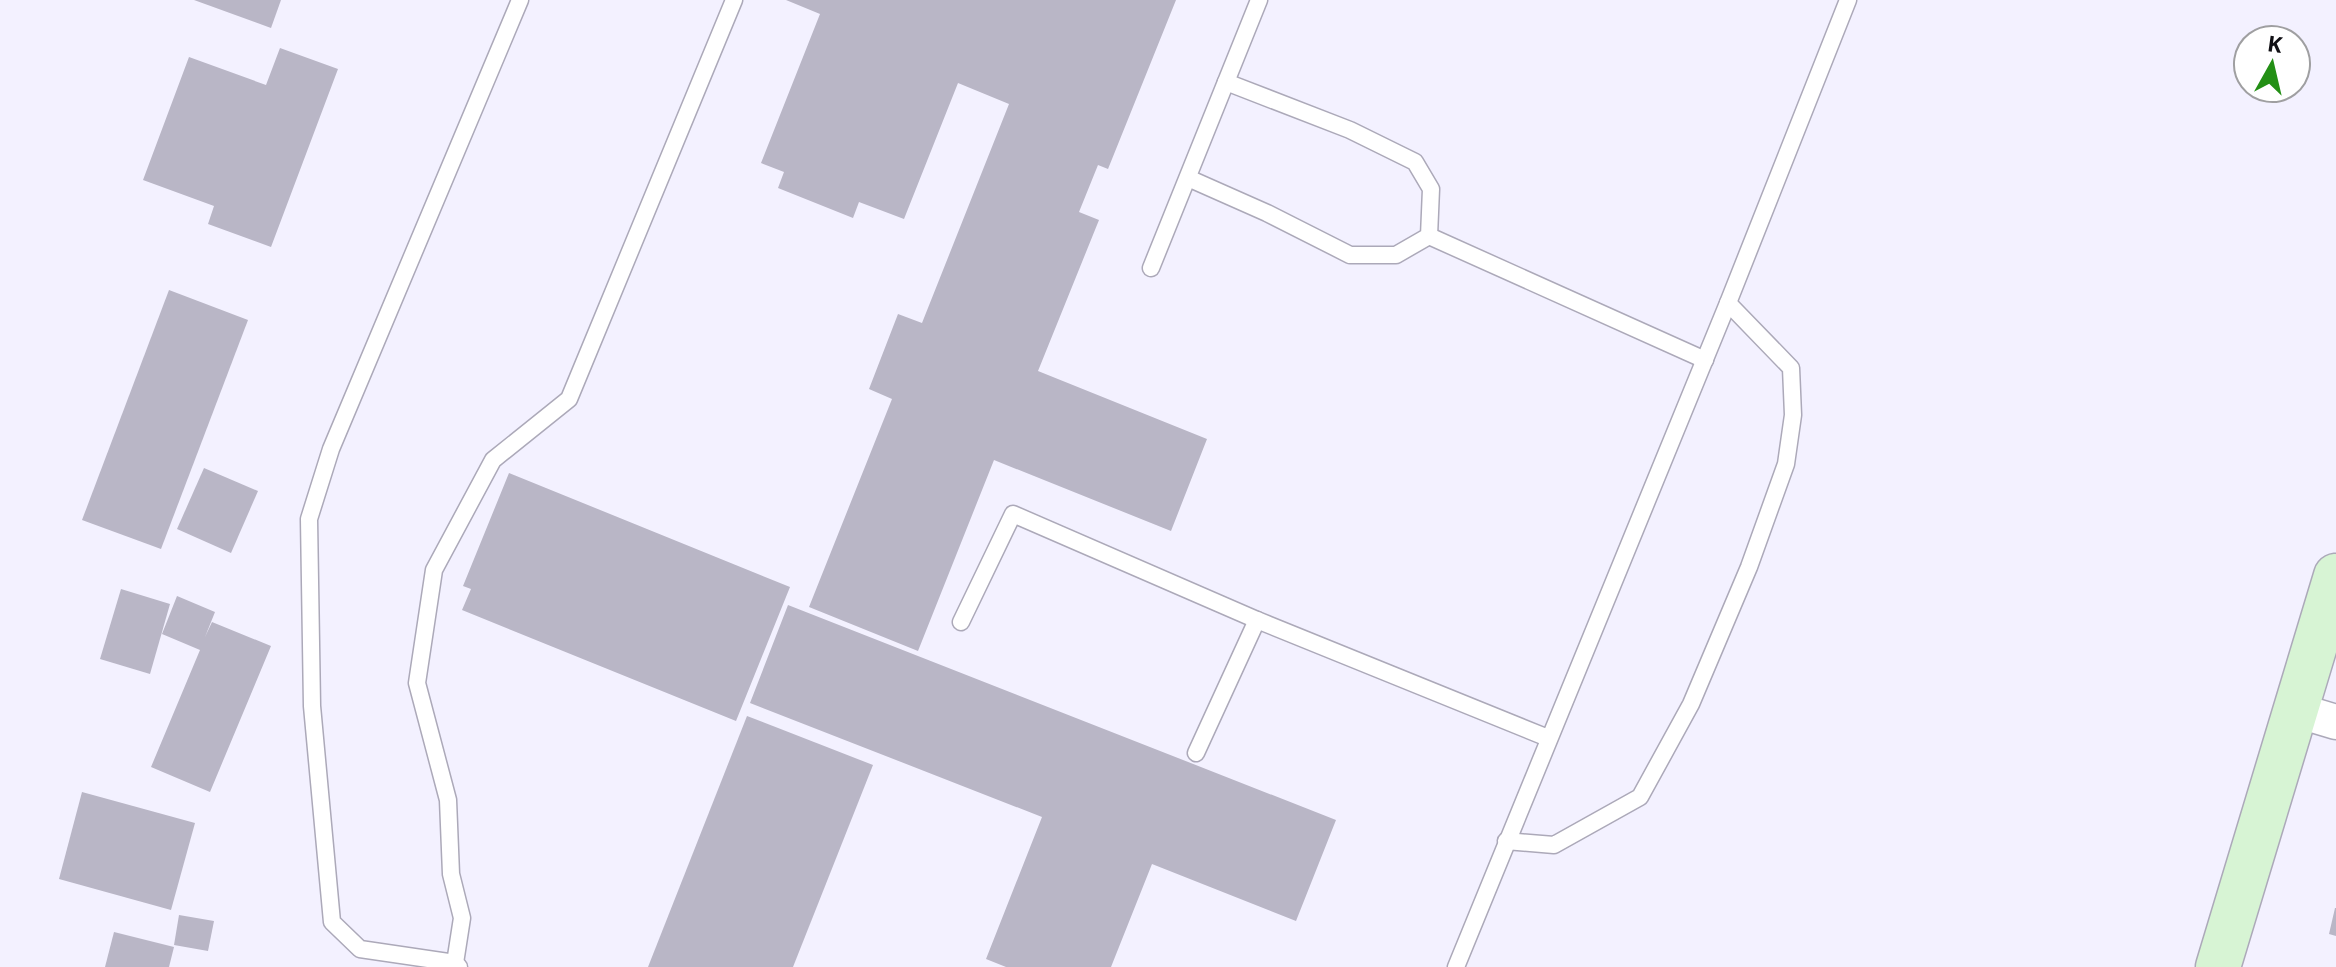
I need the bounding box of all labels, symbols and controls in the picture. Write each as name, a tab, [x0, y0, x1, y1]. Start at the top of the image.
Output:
north arrow	[2232, 24, 2312, 104]
text: K	[2266, 27, 2285, 59]

